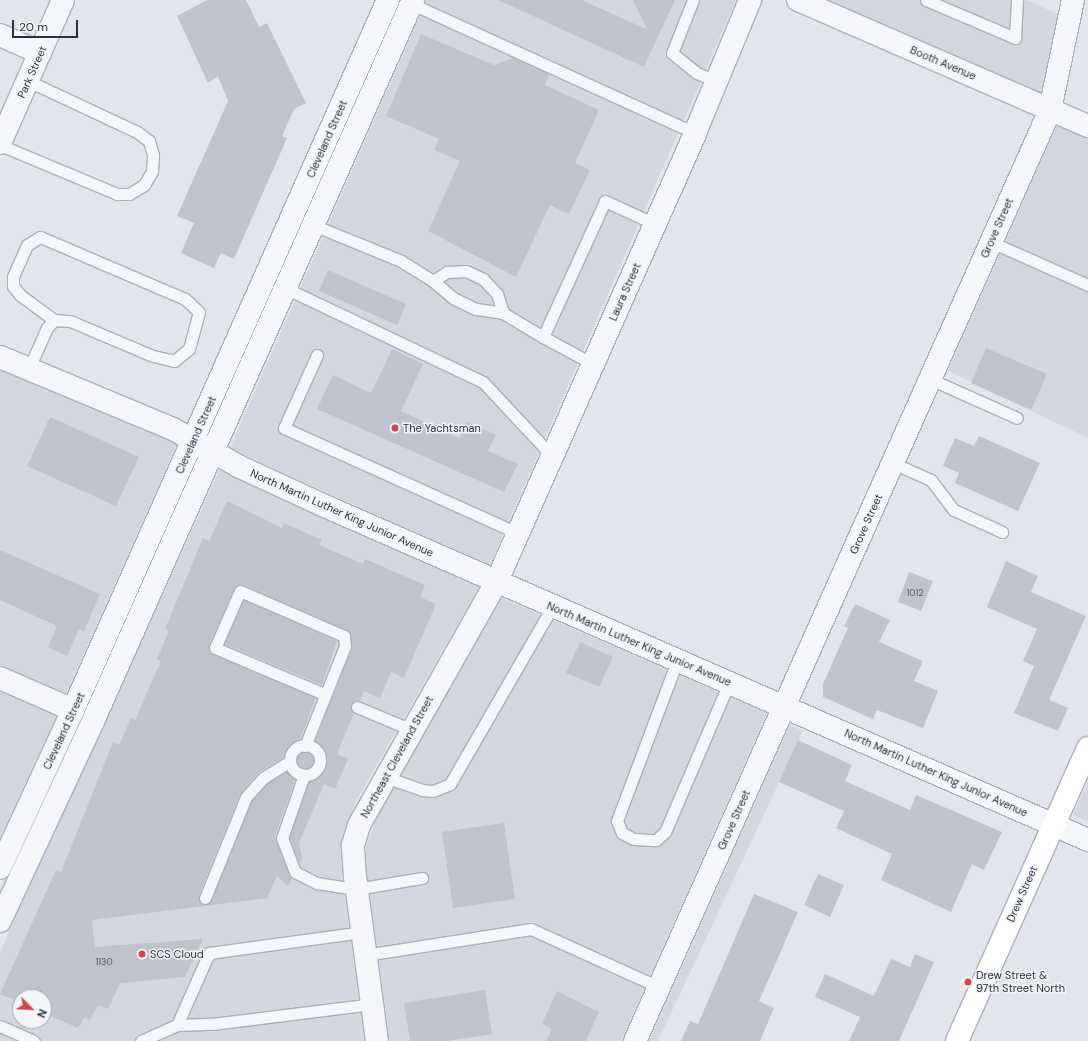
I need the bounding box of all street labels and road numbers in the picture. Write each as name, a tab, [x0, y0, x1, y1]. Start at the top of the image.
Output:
street label: Booth Avenue	[908, 43, 978, 83]
street label: Park Street	[15, 44, 49, 100]
street label: Cleveland Street	[304, 98, 350, 180]
street label: Grove Street	[978, 196, 1016, 260]
street label: Laura Street	[606, 261, 644, 323]
street label: Cleveland Street	[173, 394, 219, 476]
street label: North Martin Luther King Junior Avenue	[248, 466, 436, 560]
street label: Grove Street	[847, 492, 885, 556]
street label: North Martin Luther King Junior Avenue	[545, 599, 733, 689]
street label: Cleveland Street	[40, 690, 88, 772]
street label: Northeast Cleveland Street	[358, 694, 436, 820]
street label: North Martin Luther King Junior Avenue	[842, 726, 1030, 820]
street label: Grove Street	[715, 788, 753, 852]
street label: Drew Street	[1004, 864, 1040, 924]

